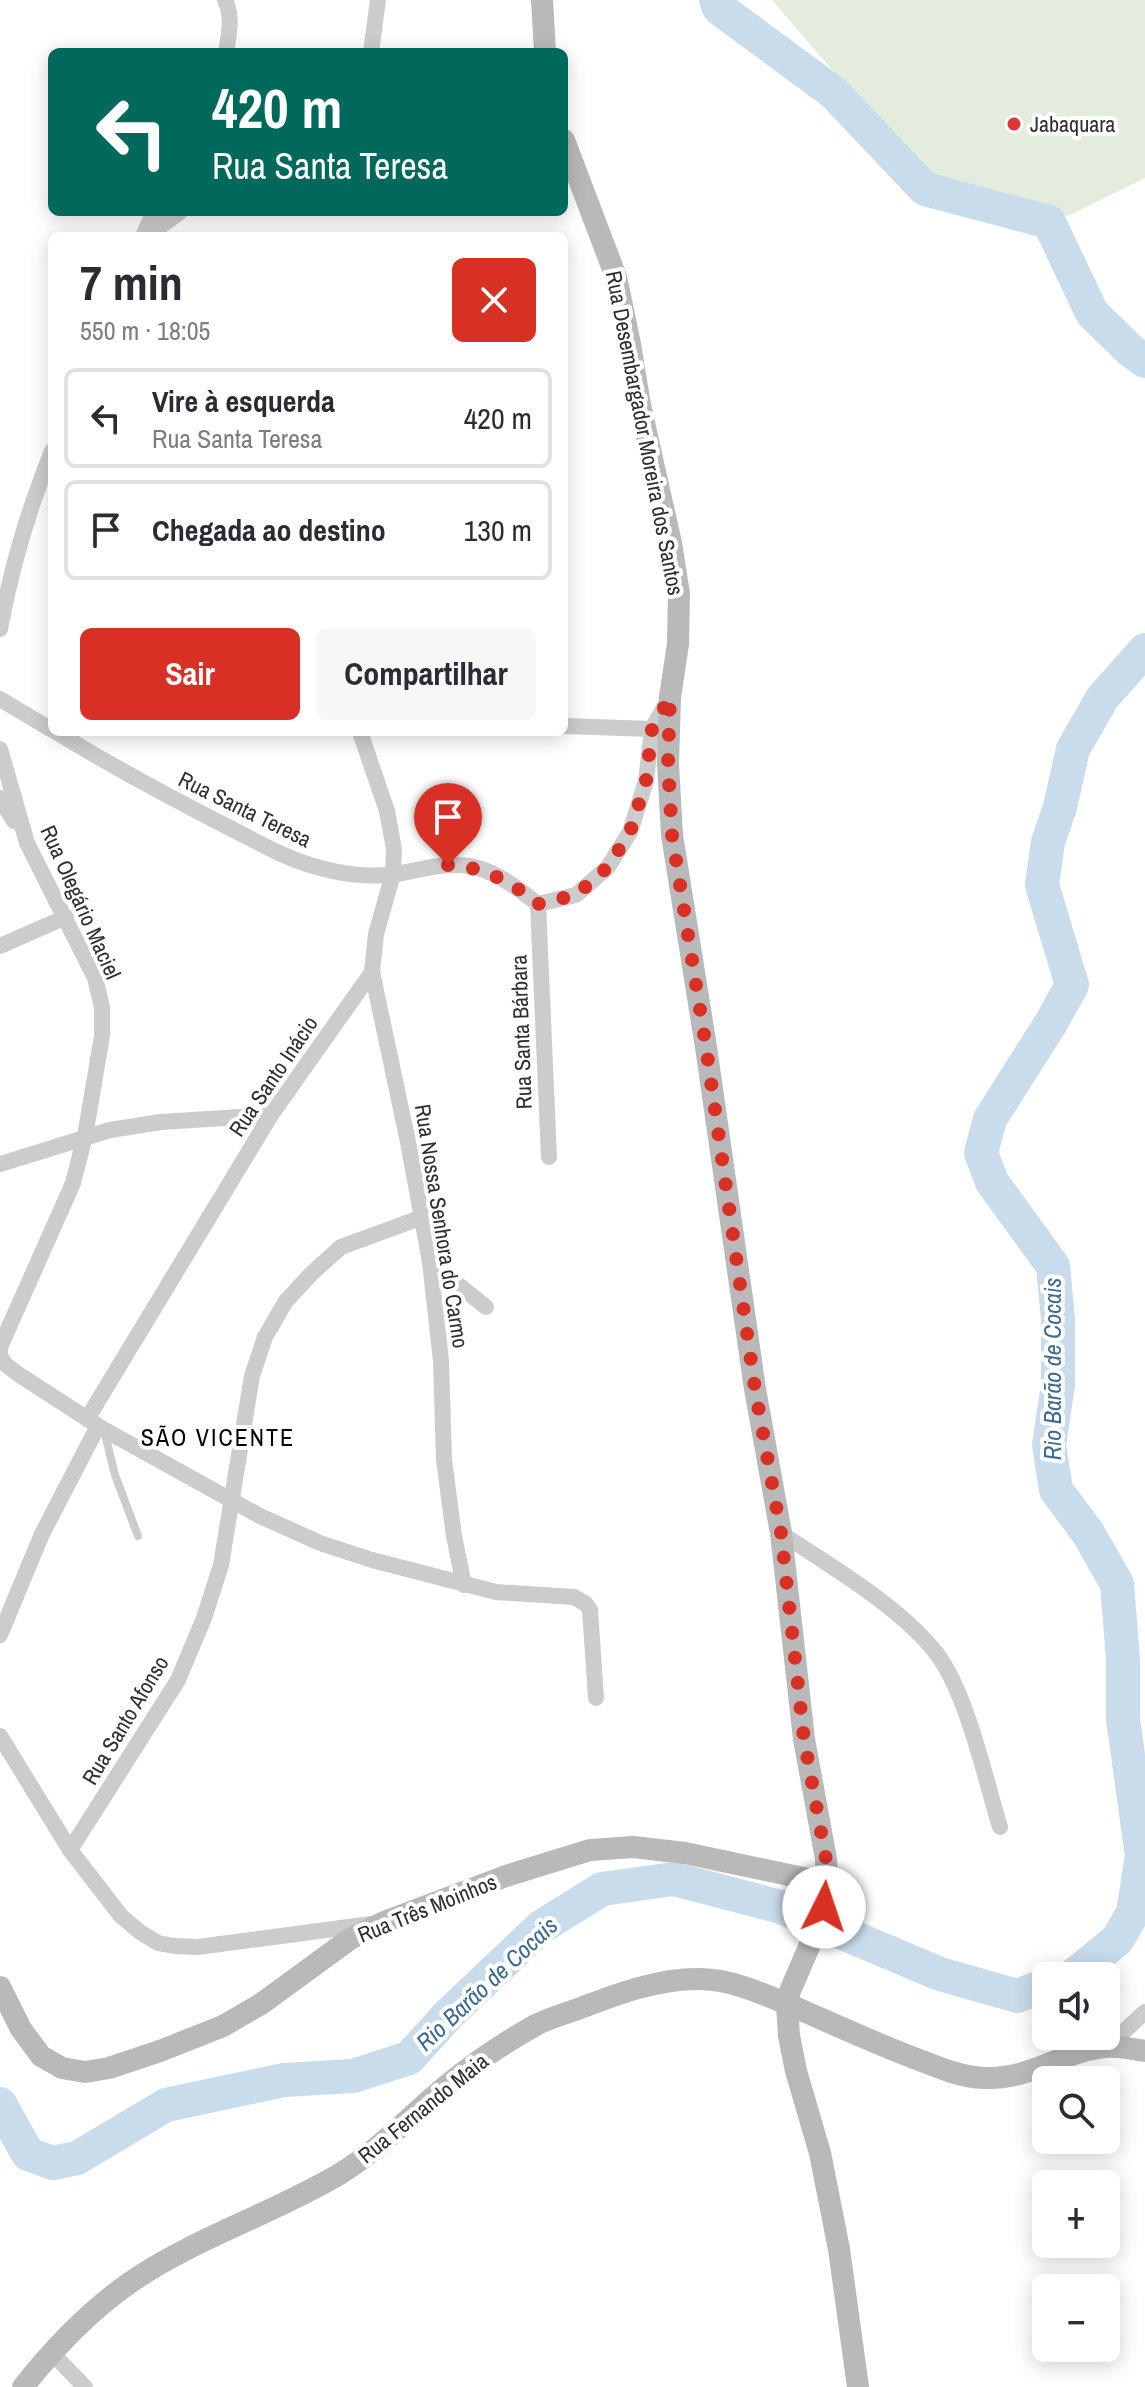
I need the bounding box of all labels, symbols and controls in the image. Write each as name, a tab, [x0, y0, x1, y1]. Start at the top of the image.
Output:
text: 420 m	[212, 70, 342, 145]
icon: left	[80, 80, 184, 184]
place label: Jabaquara	[1030, 109, 1115, 139]
marker: Jabaquara	[1005, 115, 1023, 133]
text: Rua Santa Teresa	[212, 142, 448, 190]
text: 7 min	[80, 250, 183, 315]
button: close	[452, 258, 536, 342]
street label: Rua Desembargador Moreira dos Santos	[599, 268, 691, 598]
text: 550 m · 18:05	[80, 313, 210, 348]
text: Vire à esquerda	[152, 381, 335, 421]
icon: left	[84, 396, 128, 440]
text: 420 m	[464, 398, 532, 438]
text: Rua Santa Teresa	[152, 421, 322, 456]
icon: arrive	[84, 508, 128, 552]
text: Chegada ao destino	[152, 510, 386, 550]
text: 130 m	[464, 510, 532, 550]
button: Sair	[80, 628, 300, 720]
button: Compartilhar	[316, 628, 536, 720]
street label: Rua Santa Teresa	[174, 764, 316, 854]
pin	[414, 783, 482, 865]
icon: arrive	[426, 795, 470, 839]
street label: Rua Olegário Maciel	[34, 820, 128, 984]
street label: Rua Santa Bárbara	[503, 954, 539, 1110]
street label: Rua Santo Inácio	[222, 1010, 324, 1142]
street label: Rua Nossa Senhora do Carmo	[408, 1102, 476, 1350]
water label: Rio Barão de Cocais	[1036, 1277, 1068, 1460]
district label: SÃO VICENTE	[141, 1421, 295, 1453]
street label: Rua Santo Afonso	[75, 1650, 175, 1790]
position arrow	[782, 1865, 866, 1949]
street label: Rua Três Moinhos	[353, 1866, 501, 1950]
water label: Rio Barão de Cocais	[409, 1909, 564, 2057]
map controls	[1032, 1962, 1120, 2362]
button: sound	[1032, 1962, 1120, 2050]
street label: Rua Fernando Maia	[352, 2046, 494, 2170]
button: search	[1032, 2066, 1120, 2154]
button: +	[1032, 2170, 1120, 2258]
button: −	[1032, 2274, 1120, 2362]

